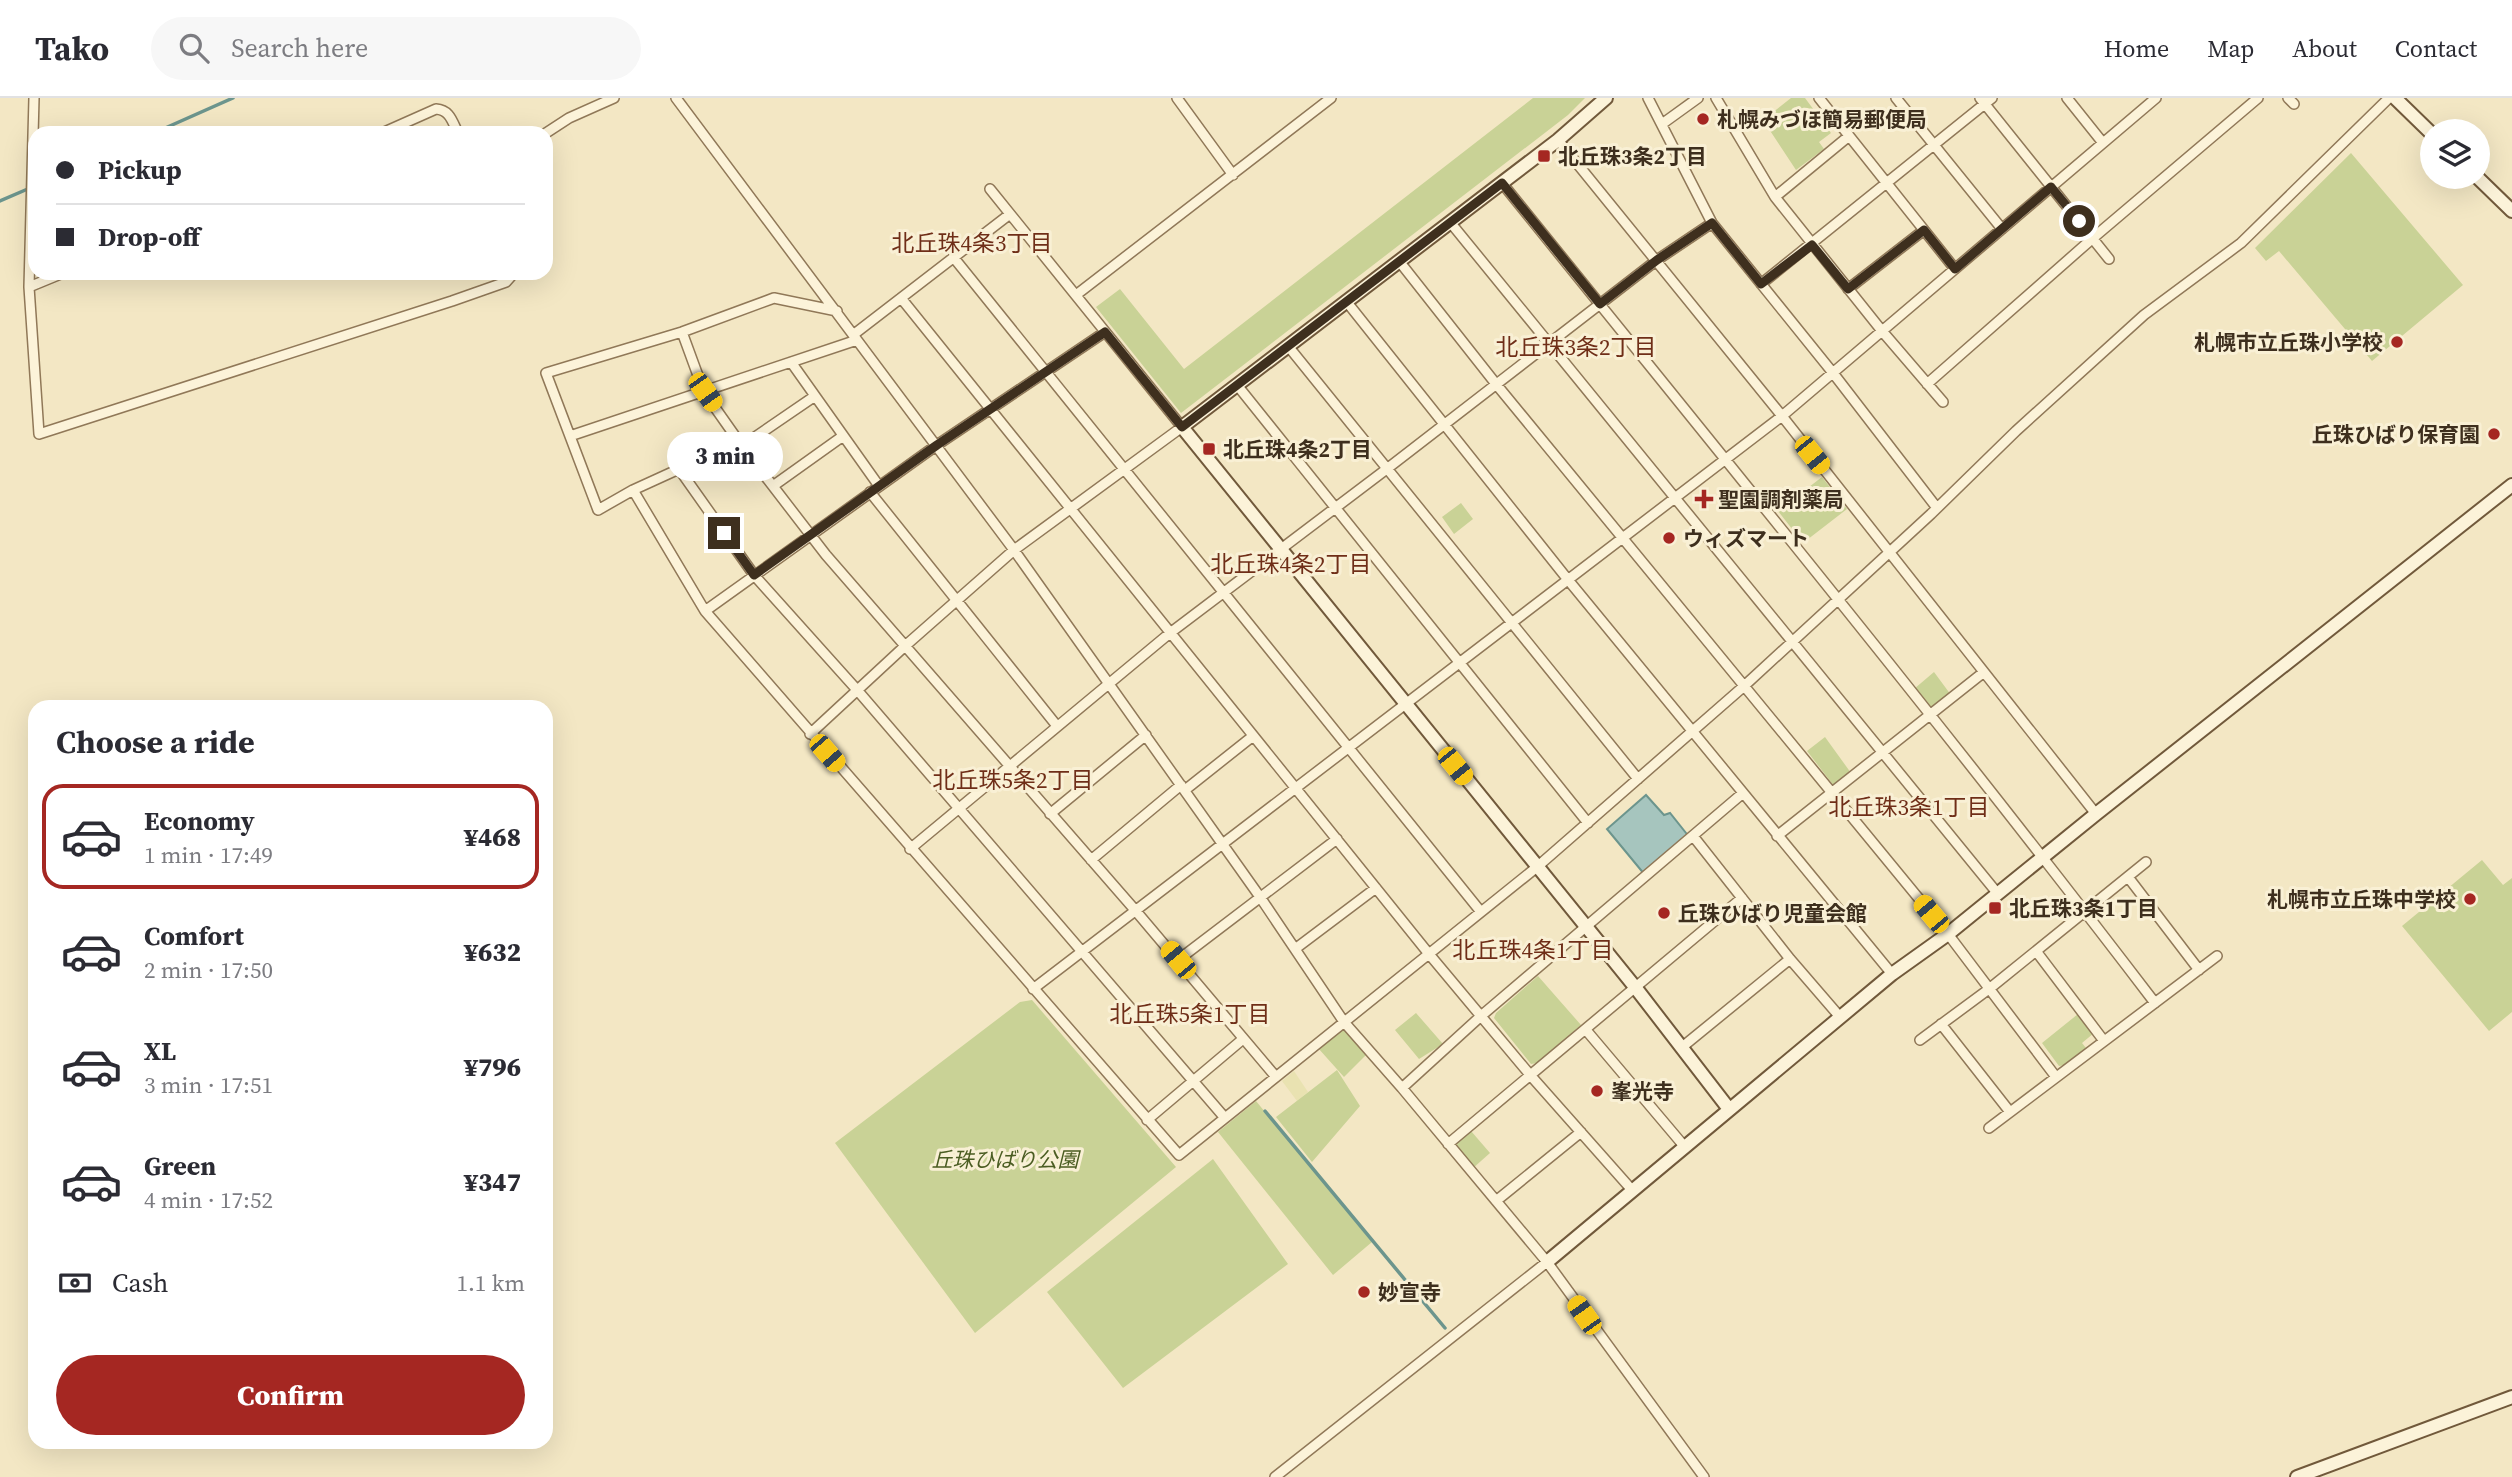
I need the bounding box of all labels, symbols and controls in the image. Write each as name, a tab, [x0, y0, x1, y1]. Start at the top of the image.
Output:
search box	[151, 17, 641, 80]
text: Tako	[35, 26, 109, 71]
icon: search	[175, 29, 213, 67]
text: Search here	[231, 30, 368, 66]
text: Home	[2104, 32, 2169, 65]
text: Map	[2207, 32, 2254, 65]
text: About	[2292, 32, 2357, 65]
text: Contact	[2395, 32, 2477, 65]
place label: 札幌みづほ簡易郵便局	[1717, 105, 1927, 134]
marker: 札幌みづほ簡易郵便局	[1695, 111, 1711, 127]
map controls	[2420, 119, 2490, 189]
button: layers	[2420, 119, 2490, 189]
place label: 北丘珠3条2丁目	[1558, 142, 1707, 171]
marker: 北丘珠3条2丁目	[1536, 148, 1552, 164]
text: Pickup	[98, 152, 182, 188]
route start	[2063, 205, 2095, 237]
text: Drop-off	[98, 219, 200, 255]
district label: 北丘珠4条3丁目	[892, 227, 1053, 259]
place label: 札幌市立丘珠小学校	[2194, 328, 2383, 357]
district label: 北丘珠3条2丁目	[1496, 331, 1657, 363]
marker: 札幌市立丘珠小学校	[2389, 334, 2405, 350]
car	[685, 369, 726, 415]
place label: 丘珠ひばり保育園	[2312, 420, 2480, 449]
marker: 丘珠ひばり保育園	[2486, 426, 2502, 442]
callout: 3 min	[666, 432, 782, 480]
car	[1791, 432, 1834, 478]
place label: 北丘珠4条2丁目	[1223, 435, 1372, 464]
text: 3 min	[695, 440, 755, 472]
marker: 北丘珠4条2丁目	[1201, 441, 1217, 457]
place label: 聖園調剤薬局	[1718, 485, 1844, 514]
marker: 聖園調剤薬局	[1696, 491, 1712, 507]
route end	[708, 517, 740, 549]
place label: ウィズマート	[1683, 524, 1809, 553]
marker: ウィズマート	[1661, 530, 1677, 546]
district label: 北丘珠4条2丁目	[1211, 548, 1372, 580]
text: Choose a ride	[56, 720, 255, 764]
car	[806, 730, 849, 776]
car	[1434, 743, 1477, 789]
district label: 北丘珠5条2丁目	[933, 764, 1094, 796]
district label: 北丘珠3条1丁目	[1829, 791, 1990, 823]
text: Economy	[144, 803, 255, 839]
icon: car	[60, 805, 123, 868]
text: ¥468	[464, 819, 521, 855]
text: 1 min · 17:49	[144, 839, 273, 871]
place label: 札幌市立丘珠中学校	[2267, 885, 2456, 914]
car	[1910, 891, 1953, 937]
marker: 札幌市立丘珠中学校	[2462, 891, 2478, 907]
place label: 北丘珠3条1丁目	[2009, 894, 2158, 923]
place label: 丘珠ひばり児童会館	[1678, 899, 1867, 928]
marker: 北丘珠3条1丁目	[1987, 900, 2003, 916]
marker: 丘珠ひばり児童会館	[1656, 905, 1672, 921]
text: Comfort	[144, 918, 244, 954]
icon: car	[60, 920, 123, 983]
text: ¥632	[464, 934, 521, 970]
district label: 北丘珠4条1丁目	[1453, 934, 1614, 966]
car	[1157, 937, 1200, 983]
text: 2 min · 17:50	[144, 954, 273, 986]
district label: 北丘珠5条1丁目	[1110, 998, 1271, 1030]
text: XL	[144, 1033, 176, 1069]
icon: car	[60, 1035, 123, 1098]
text: ¥796	[464, 1049, 521, 1085]
text: 3 min · 17:51	[144, 1069, 273, 1101]
place label: 峯光寺	[1611, 1077, 1674, 1106]
marker: 峯光寺	[1589, 1083, 1605, 1099]
park label: 丘珠ひばり公園	[932, 1145, 1081, 1174]
text: Green	[144, 1148, 216, 1184]
icon: car	[60, 1150, 123, 1213]
text: ¥347	[464, 1164, 521, 1200]
text: 4 min · 17:52	[144, 1184, 273, 1216]
icon: cash	[56, 1264, 94, 1302]
text: Cash	[112, 1265, 168, 1301]
text: 1.1 km	[456, 1267, 525, 1299]
place label: 妙宣寺	[1378, 1278, 1441, 1307]
marker: 妙宣寺	[1356, 1284, 1372, 1300]
car	[1564, 1292, 1605, 1338]
button: Confirm	[56, 1355, 525, 1435]

